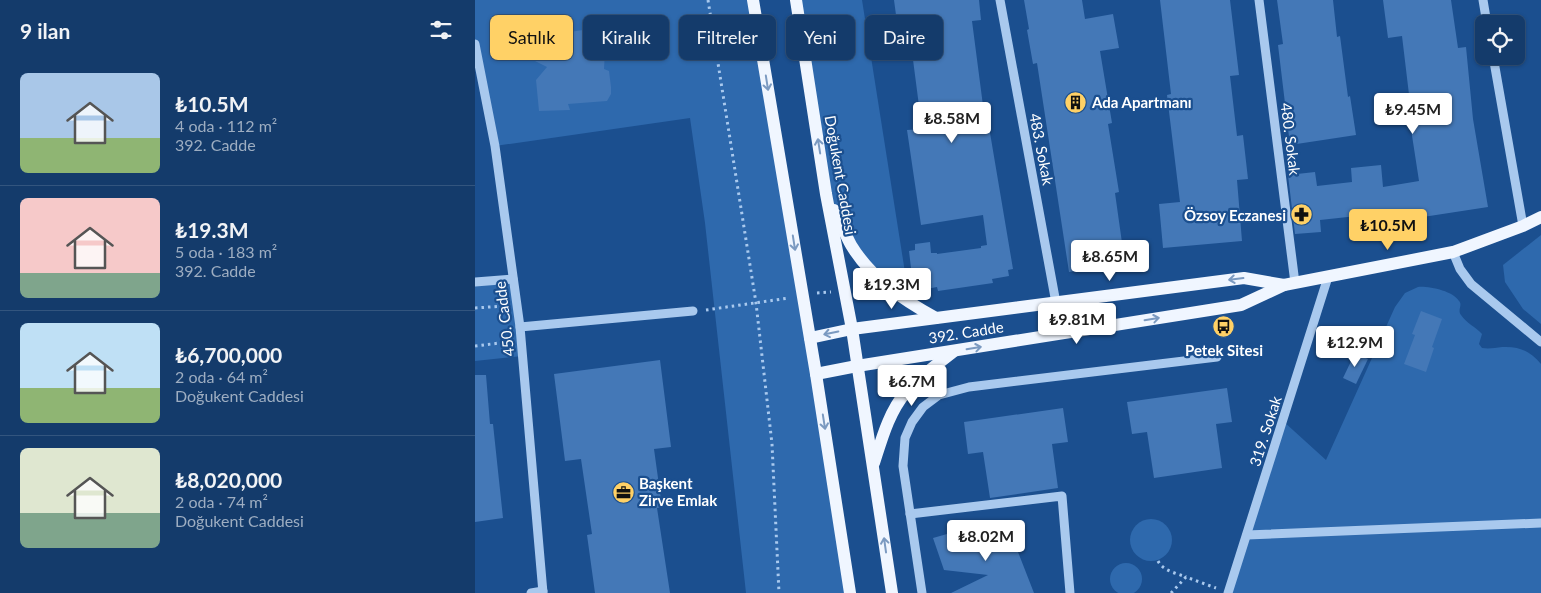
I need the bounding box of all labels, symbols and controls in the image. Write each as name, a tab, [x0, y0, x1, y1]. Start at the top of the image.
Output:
chip: Satılık	[490, 15, 573, 60]
chip: Kiralık	[583, 15, 669, 60]
chip: Filtreler	[679, 15, 776, 60]
chip: Yeni	[786, 15, 855, 60]
chip: Daire	[865, 15, 943, 60]
map controls	[1475, 15, 1525, 65]
button: locate	[1475, 15, 1525, 65]
icon: filters	[427, 16, 455, 44]
text: 9 ilan	[20, 18, 70, 43]
one-way arrow	[763, 74, 773, 90]
building icon: Ada Apartmanı	[1064, 90, 1088, 114]
text: ₺10.5M	[175, 91, 249, 116]
pin: ₺9.45M	[1372, 92, 1454, 135]
icon: home	[60, 93, 120, 153]
place label: Ada Apartmanı	[1091, 93, 1192, 111]
text: ₺9.45M	[1385, 99, 1441, 118]
pin: ₺8.58M	[911, 102, 993, 144]
street label: 480. Sokak	[1278, 102, 1304, 177]
text: ₺8.58M	[924, 108, 980, 127]
street label: 483. Sokak	[1026, 112, 1058, 187]
street label: Doğukent Caddesi	[822, 114, 860, 236]
text: 4 oda · 112 m²	[175, 116, 277, 135]
text: 392. Cadde	[175, 135, 256, 154]
one-way arrow	[813, 138, 823, 154]
pharmacy icon: Özsoy Eczanesi	[1290, 203, 1314, 227]
place label: Özsoy Eczanesi	[1184, 206, 1286, 224]
pin: ₺10.5M	[1347, 208, 1429, 251]
text: ₺10.5M	[1360, 215, 1416, 234]
text: ₺19.3M	[175, 217, 249, 242]
icon: home	[60, 218, 120, 278]
one-way arrow	[789, 235, 799, 251]
pin: ₺8.65M	[1069, 240, 1151, 282]
text: 5 oda · 183 m²	[175, 242, 277, 261]
text: ₺8.65M	[1082, 246, 1138, 265]
text: 392. Cadde	[175, 261, 256, 280]
pin: ₺19.3M	[851, 268, 933, 310]
text: ₺19.3M	[864, 274, 920, 293]
one-way arrow	[1228, 274, 1244, 284]
street label: 450. Cadde	[490, 280, 518, 358]
pin: ₺9.81M	[1036, 302, 1118, 345]
text: ₺9.81M	[1049, 309, 1105, 328]
one-way arrow	[1144, 314, 1160, 324]
bus stop icon: Petek Sitesi	[1212, 315, 1236, 339]
street label: 392. Cadde	[927, 317, 1005, 347]
pin: ₺12.9M	[1314, 326, 1396, 368]
one-way arrow	[823, 329, 839, 339]
text: ₺12.9M	[1327, 332, 1383, 351]
place label: Petek Sitesi	[1185, 341, 1263, 359]
text: ₺6,700,000	[175, 342, 282, 367]
one-way arrow	[966, 342, 982, 352]
icon: home	[60, 343, 120, 403]
pin: ₺6.7M	[877, 364, 947, 407]
text: 2 oda · 64 m²	[175, 367, 268, 386]
text: ₺6.7M	[889, 371, 935, 390]
text: Doğukent Caddesi	[175, 386, 304, 405]
street label: 319. Sokak	[1245, 393, 1285, 468]
one-way arrow	[819, 414, 829, 430]
text: ₺8,020,000	[175, 467, 282, 492]
icon: home	[60, 468, 120, 528]
place label: Başkent Zirve Emlak	[639, 474, 718, 509]
office icon: Başkent Zirve Emlak	[611, 480, 635, 504]
text: 2 oda · 74 m²	[175, 492, 268, 511]
text: Doğukent Caddesi	[175, 511, 304, 530]
pin: ₺8.02M	[945, 520, 1027, 562]
text: ₺8.02M	[958, 526, 1014, 545]
one-way arrow	[880, 537, 890, 553]

